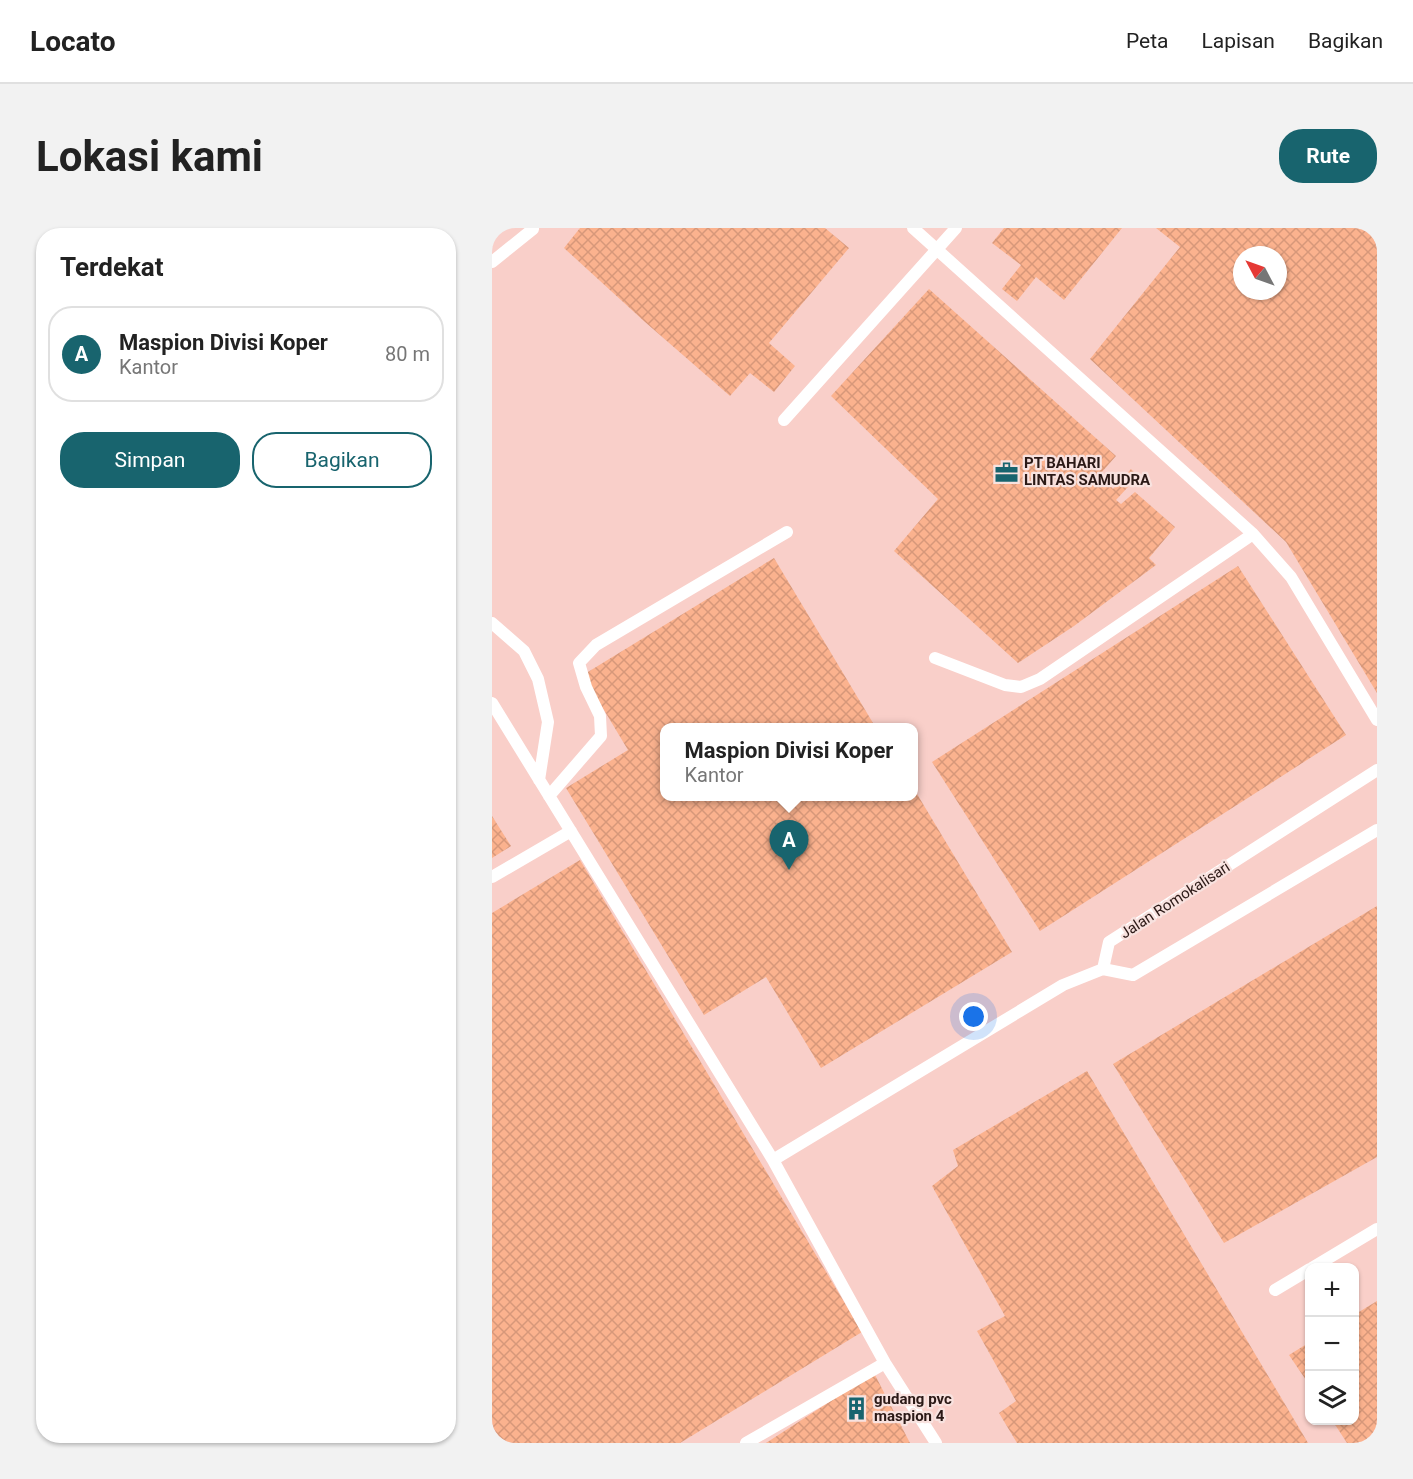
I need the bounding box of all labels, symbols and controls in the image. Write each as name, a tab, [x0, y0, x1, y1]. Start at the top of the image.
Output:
text: Locato	[30, 25, 115, 58]
text: Peta	[1126, 29, 1168, 53]
text: Lapisan	[1201, 29, 1275, 53]
text: Bagikan	[1308, 29, 1383, 53]
button: Rute	[1279, 129, 1377, 183]
text: Lokasi kami	[36, 132, 263, 181]
north arrow	[1233, 246, 1287, 300]
text: Terdekat	[60, 252, 164, 282]
text: Maspion Divisi Koper	[119, 330, 328, 355]
text: A	[75, 342, 88, 366]
text: 80 m	[385, 342, 430, 366]
text: Kantor	[119, 355, 178, 379]
button: Simpan	[60, 432, 240, 488]
button: Bagikan	[252, 432, 432, 488]
place label: PT BAHARI LINTAS SAMUDRA	[1024, 454, 1151, 489]
office icon: PT BAHARI LINTAS SAMUDRA	[993, 459, 1019, 485]
popup	[660, 723, 918, 801]
text: Maspion Divisi Koper	[685, 738, 893, 763]
text: Kantor	[685, 763, 744, 787]
pin: A	[770, 820, 808, 870]
street label: Jalan Romokalisari	[1117, 858, 1233, 942]
your location	[959, 1002, 988, 1031]
map controls	[1305, 1263, 1359, 1425]
button: +	[1305, 1263, 1359, 1317]
button: −	[1305, 1317, 1359, 1371]
button: layers	[1305, 1371, 1359, 1425]
place label: gudang pvc maspion 4	[874, 1390, 952, 1425]
building icon: gudang pvc maspion 4	[843, 1395, 869, 1421]

